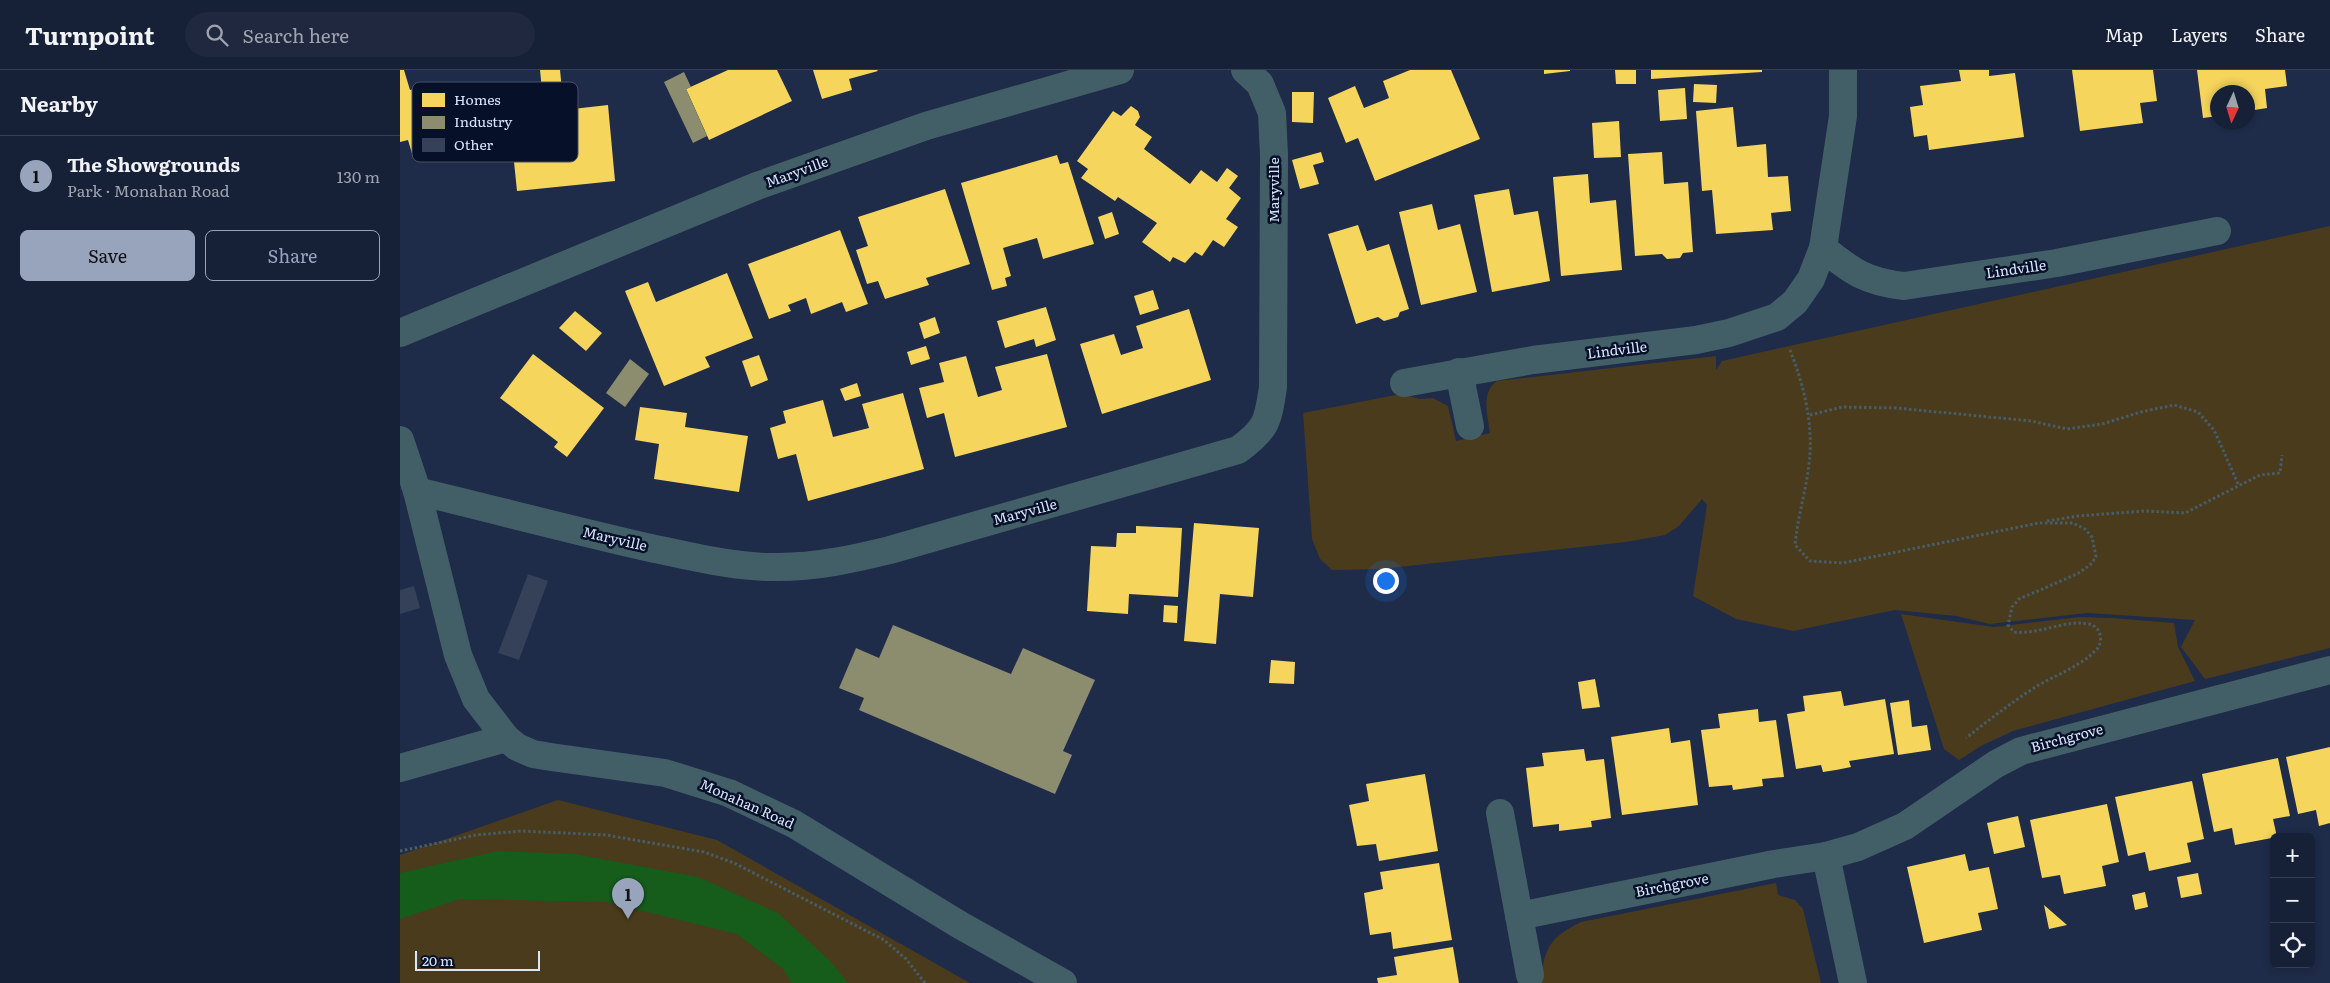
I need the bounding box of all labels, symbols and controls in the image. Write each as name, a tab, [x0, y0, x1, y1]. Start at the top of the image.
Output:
search box	[185, 12, 535, 57]
text: Turnpoint	[25, 17, 155, 52]
icon: search	[203, 21, 231, 49]
text: Search here	[243, 21, 349, 49]
text: Map	[2105, 21, 2143, 48]
text: Layers	[2171, 21, 2227, 48]
text: Share	[2255, 21, 2305, 48]
legend	[412, 82, 578, 162]
north arrow	[2210, 85, 2255, 130]
text: Nearby	[20, 87, 98, 118]
text: Homes	[454, 89, 501, 109]
text: Industry	[454, 111, 513, 131]
text: Other	[454, 134, 494, 154]
text: The Showgrounds	[67, 150, 240, 178]
street label: Maryville	[763, 150, 831, 192]
street label: Maryville	[1263, 157, 1283, 223]
text: 1	[33, 164, 39, 188]
text: 130 m	[337, 164, 380, 188]
text: Park · Monahan Road	[67, 178, 230, 202]
button: Save	[20, 230, 195, 281]
button: Share	[205, 230, 380, 281]
street label: Lindville	[1985, 254, 2047, 282]
street label: Lindville	[1586, 335, 1648, 363]
street label: Maryville	[991, 493, 1059, 529]
street label: Maryville	[581, 521, 649, 555]
your location	[1373, 568, 1399, 594]
street label: Birchgrove	[2028, 718, 2105, 756]
street label: Monahan Road	[697, 773, 798, 833]
map controls	[2270, 833, 2315, 968]
button: +	[2270, 833, 2315, 878]
street label: Birchgrove	[1634, 867, 1710, 901]
pin: 1	[612, 878, 644, 919]
button: −	[2270, 878, 2315, 923]
button: locate	[2270, 923, 2315, 968]
scale bar	[415, 948, 540, 971]
text: 20 m	[422, 950, 454, 970]

